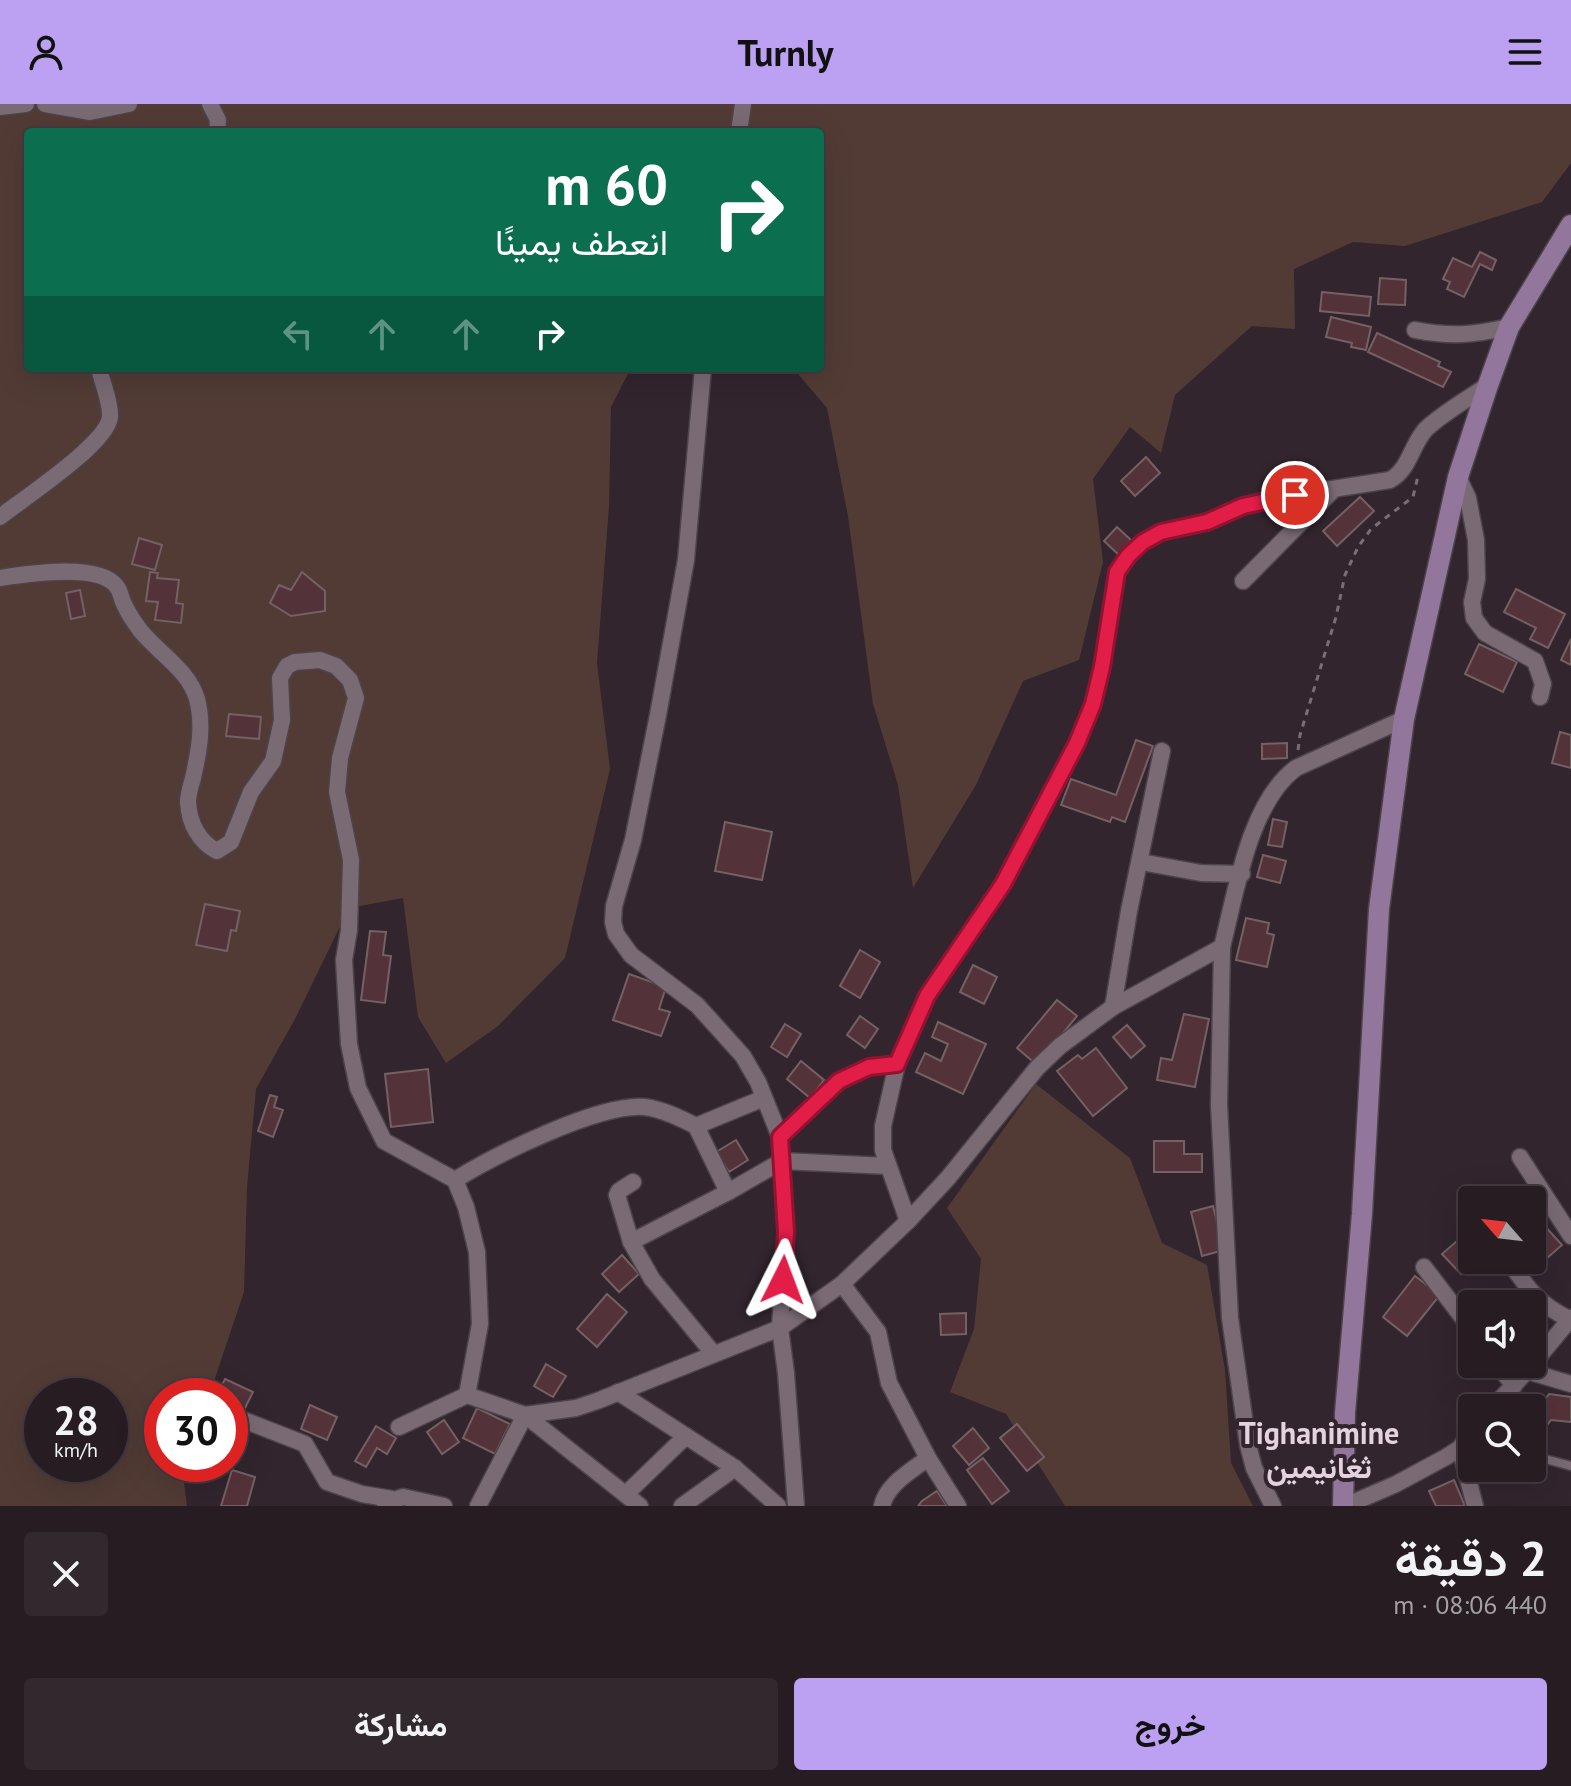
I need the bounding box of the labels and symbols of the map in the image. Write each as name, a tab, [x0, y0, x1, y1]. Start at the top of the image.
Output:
pin	[1261, 461, 1329, 529]
north arrow	[1458, 1186, 1546, 1274]
position arrow	[741, 1238, 825, 1322]
speed limit sign: 30	[144, 1378, 248, 1482]
district label: Tighanimine ثغانيمين	[1239, 1413, 1399, 1486]

